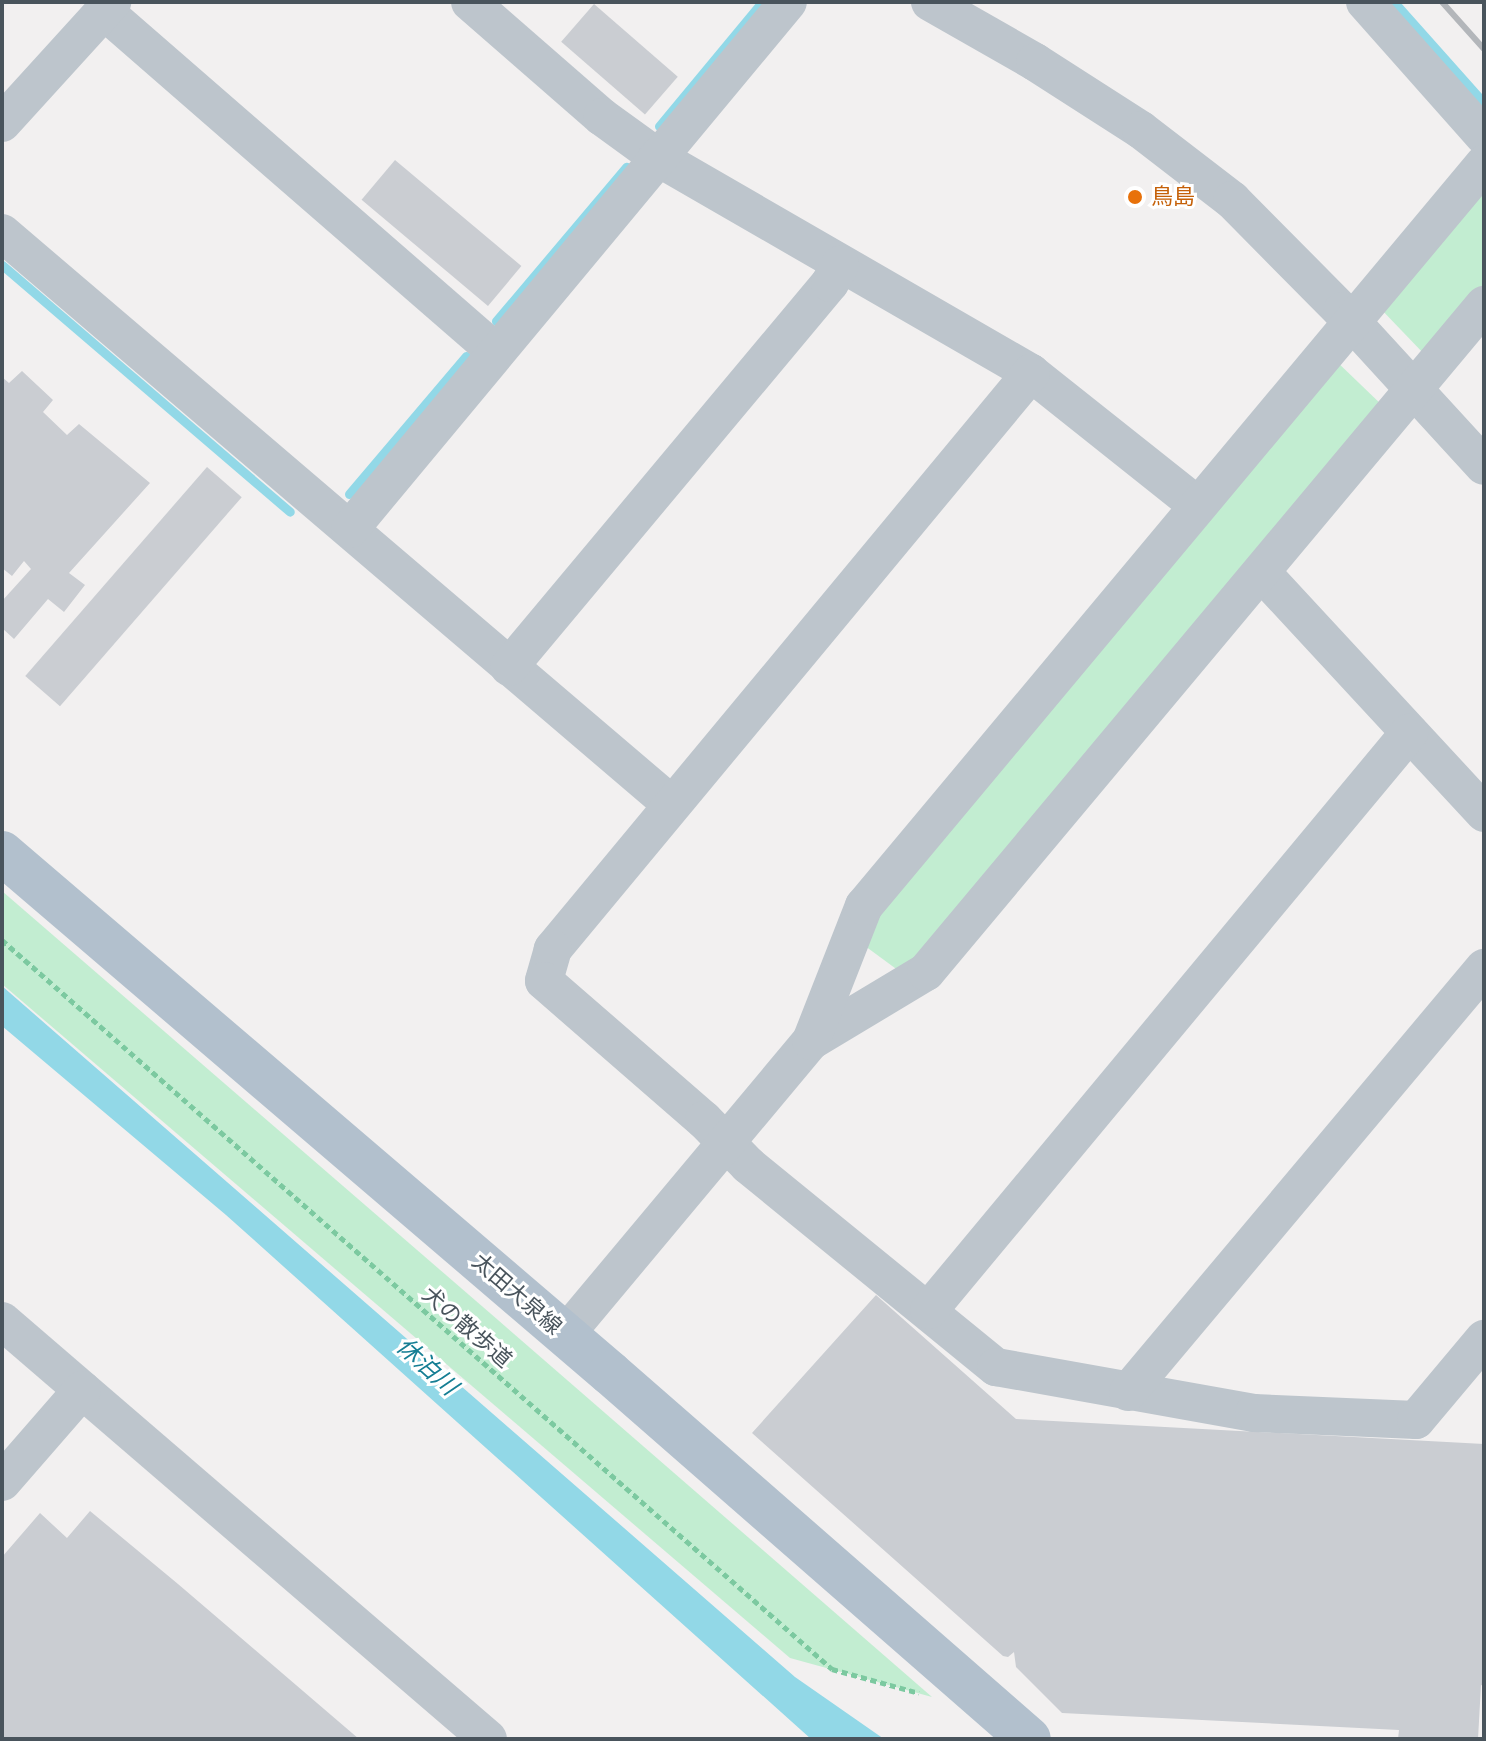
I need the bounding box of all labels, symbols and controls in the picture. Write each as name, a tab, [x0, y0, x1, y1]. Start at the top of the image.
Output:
place label: 鳥島	[1151, 184, 1195, 210]
marker: 鳥島	[1126, 188, 1144, 206]
street label: 太田大泉線	[467, 1248, 567, 1340]
street label: 犬の散歩道	[417, 1281, 517, 1373]
water label: 休泊川	[391, 1331, 463, 1401]

